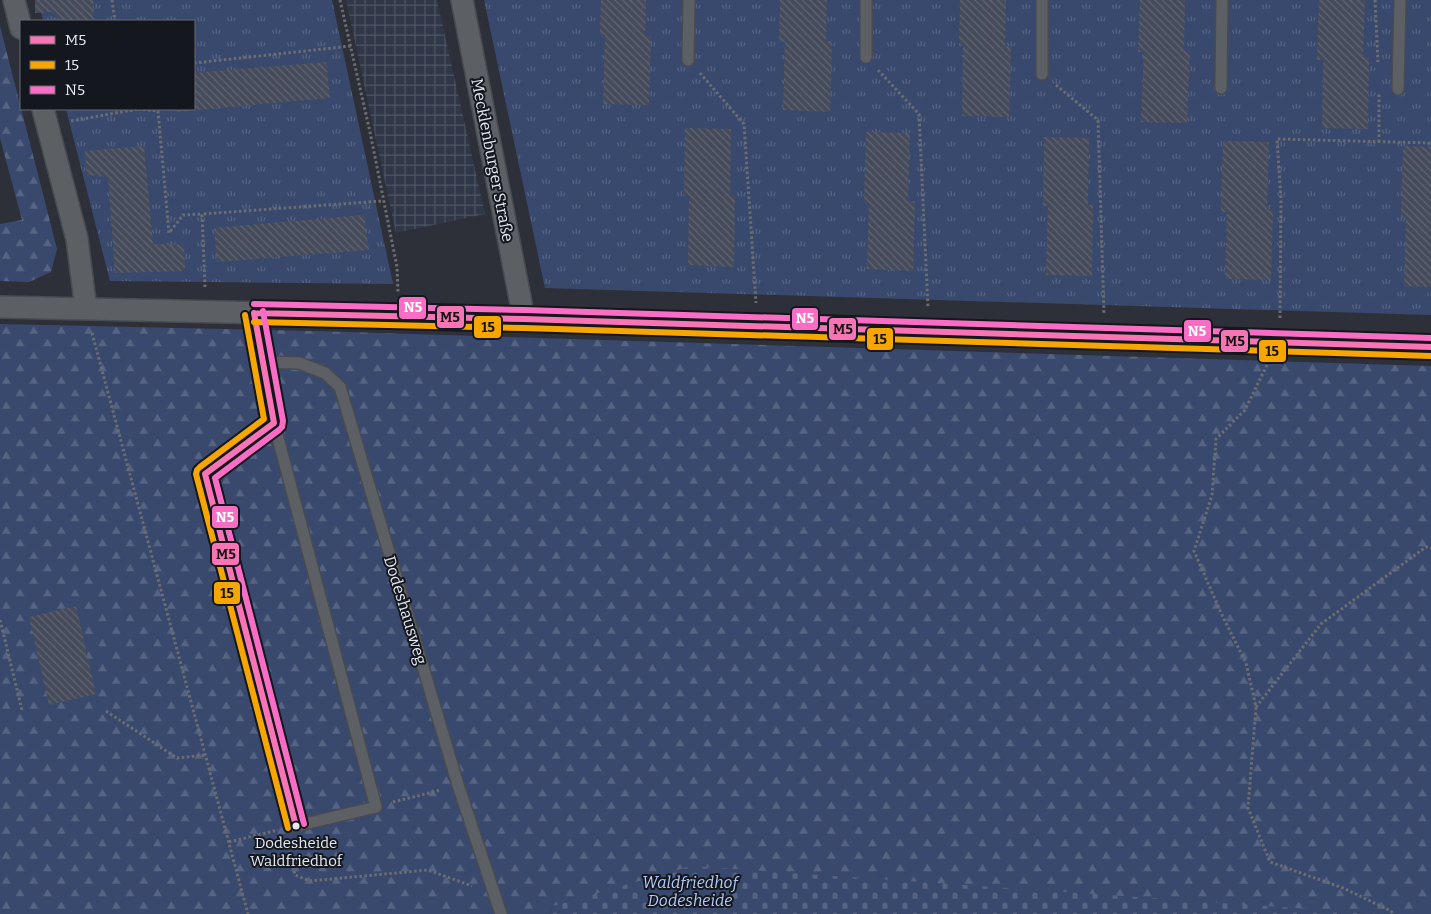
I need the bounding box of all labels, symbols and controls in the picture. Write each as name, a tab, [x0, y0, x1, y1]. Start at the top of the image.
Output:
legend	[20, 20, 195, 110]
text: M5	[65, 31, 86, 49]
text: 15	[65, 56, 79, 74]
street label: Mecklenburger Straße	[467, 77, 518, 243]
text: N5	[65, 81, 85, 99]
line badge: N5	[398, 296, 427, 320]
text: N5	[404, 299, 423, 316]
line badge: M5	[436, 305, 465, 329]
line badge: N5	[791, 307, 819, 331]
text: M5	[440, 309, 460, 326]
text: N5	[796, 310, 815, 327]
line badge: 15	[473, 315, 502, 339]
line badge: M5	[828, 317, 857, 341]
text: 15	[481, 319, 495, 336]
line badge: N5	[1183, 319, 1212, 343]
text: M5	[833, 321, 853, 338]
text: N5	[1188, 323, 1207, 340]
line badge: 15	[866, 327, 894, 351]
line badge: M5	[1220, 329, 1249, 353]
text: 15	[873, 331, 887, 348]
text: M5	[1225, 333, 1245, 350]
line badge: 15	[1258, 339, 1287, 363]
text: 15	[1265, 343, 1279, 360]
line badge: N5	[211, 505, 239, 529]
text: N5	[216, 509, 235, 526]
line badge: M5	[211, 542, 240, 566]
text: M5	[216, 546, 236, 563]
street label: Dodeshausweg	[380, 553, 431, 667]
line badge: 15	[213, 581, 241, 605]
text: 15	[220, 585, 234, 602]
marker: Dodesheide Waldfriedhof	[291, 821, 301, 831]
place label: Dodesheide Waldfriedhof	[250, 834, 344, 870]
park label: Waldfriedhof Dodesheide	[642, 873, 740, 910]

